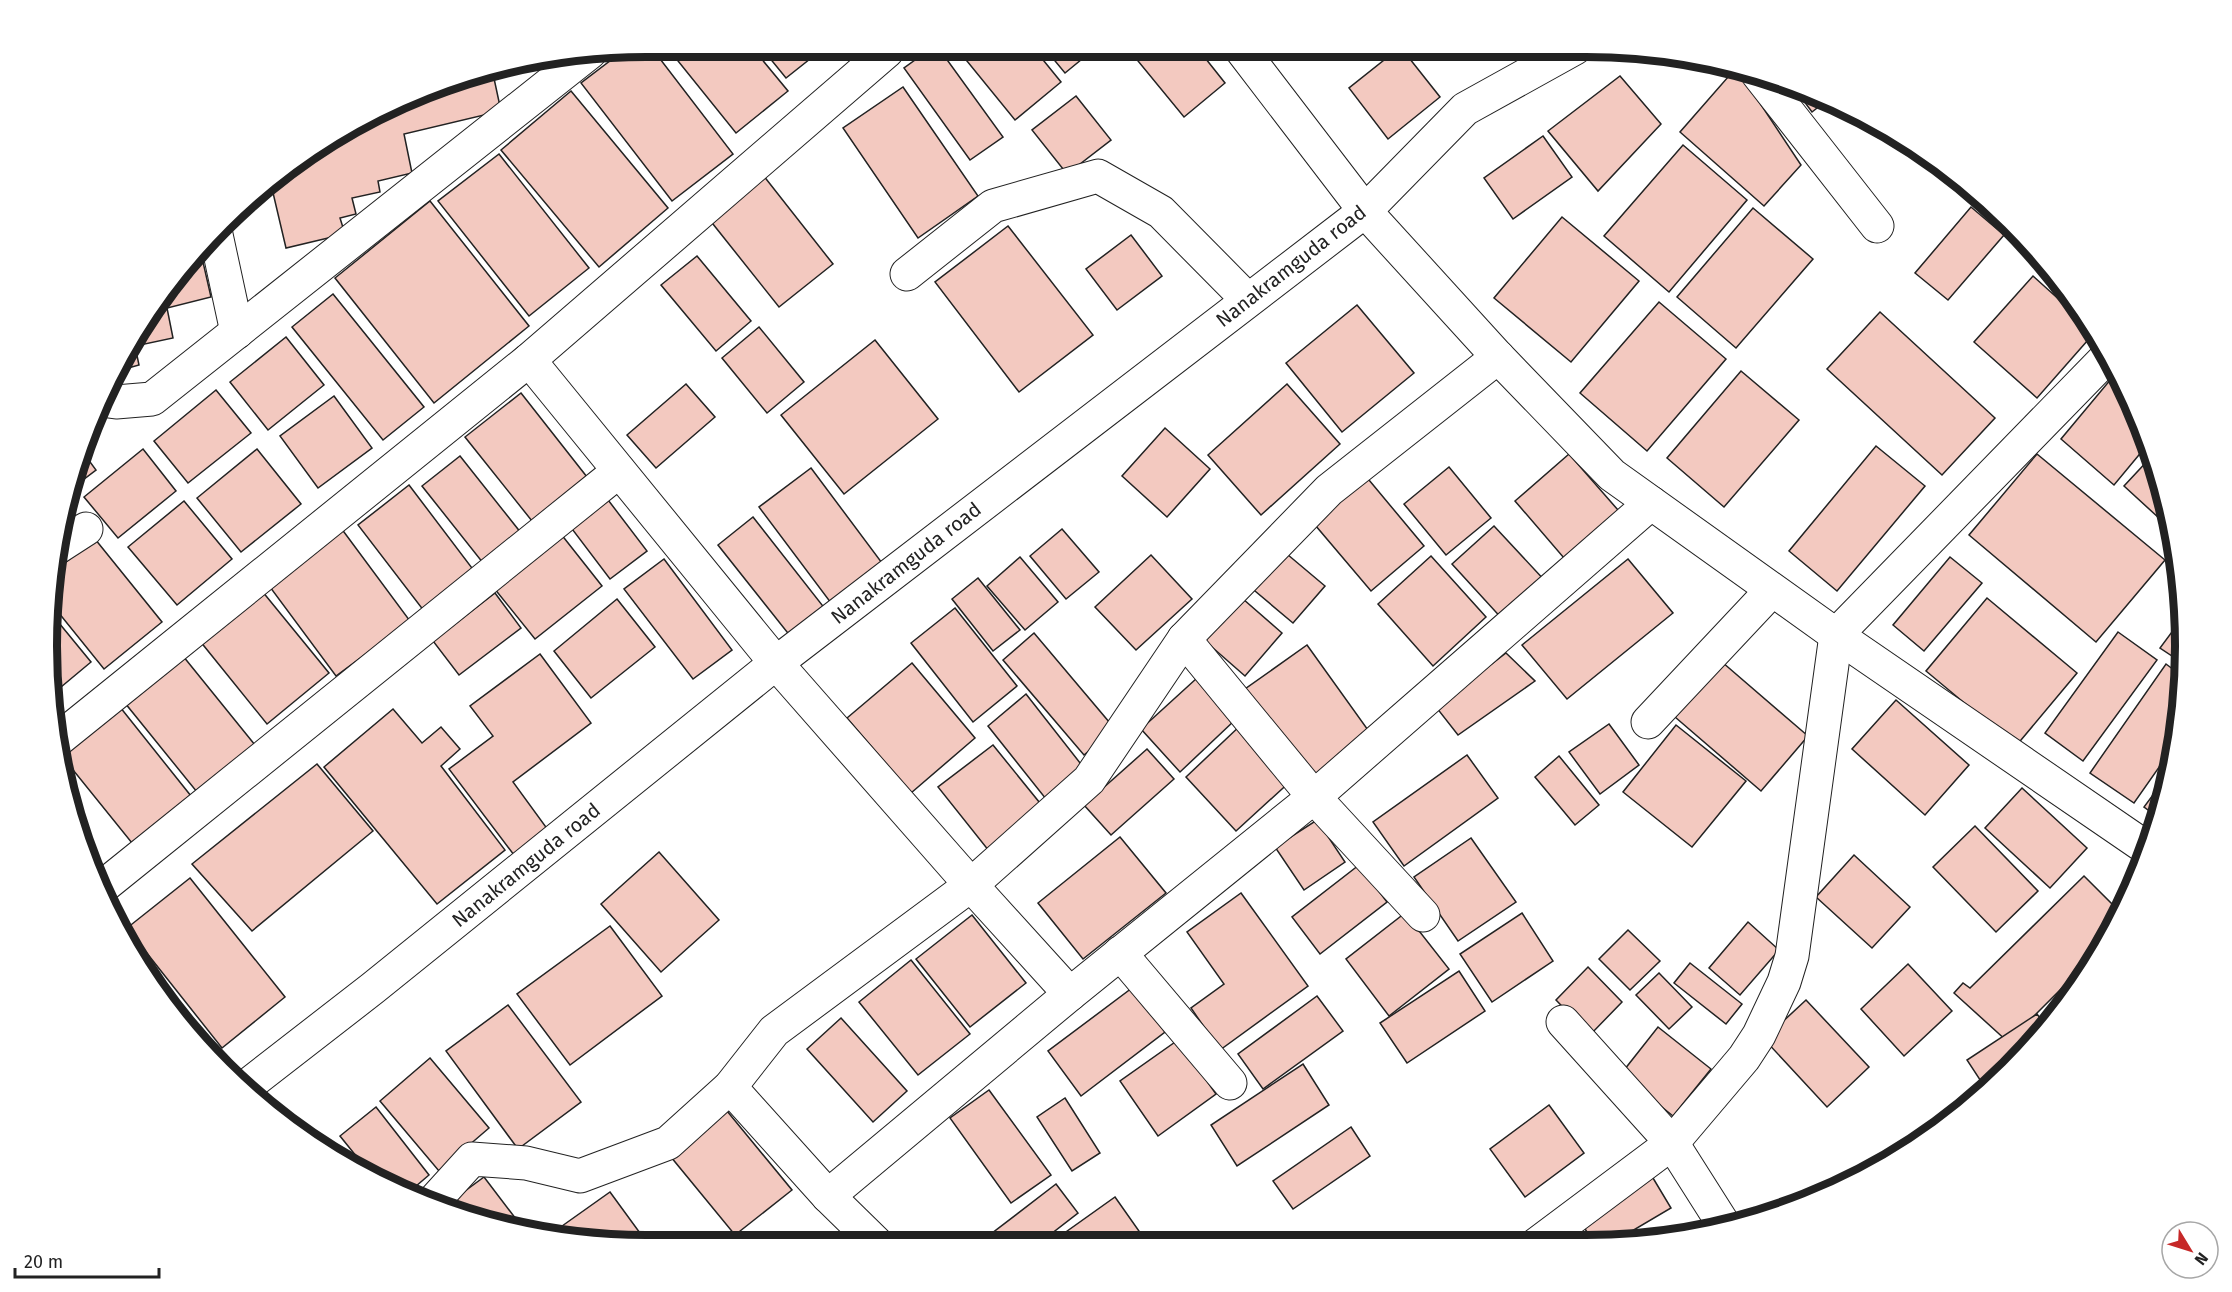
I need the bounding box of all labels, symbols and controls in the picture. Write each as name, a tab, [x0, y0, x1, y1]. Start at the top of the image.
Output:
street label: Nanakramguda road	[1211, 200, 1371, 332]
street label: Nanakramguda road	[826, 497, 986, 629]
street label: Nanakramguda road	[447, 798, 605, 932]
north arrow	[2160, 1220, 2220, 1280]
scale bar	[15, 1241, 159, 1279]
text: N	[2191, 1249, 2212, 1269]
text: 20 m	[24, 1251, 63, 1273]

